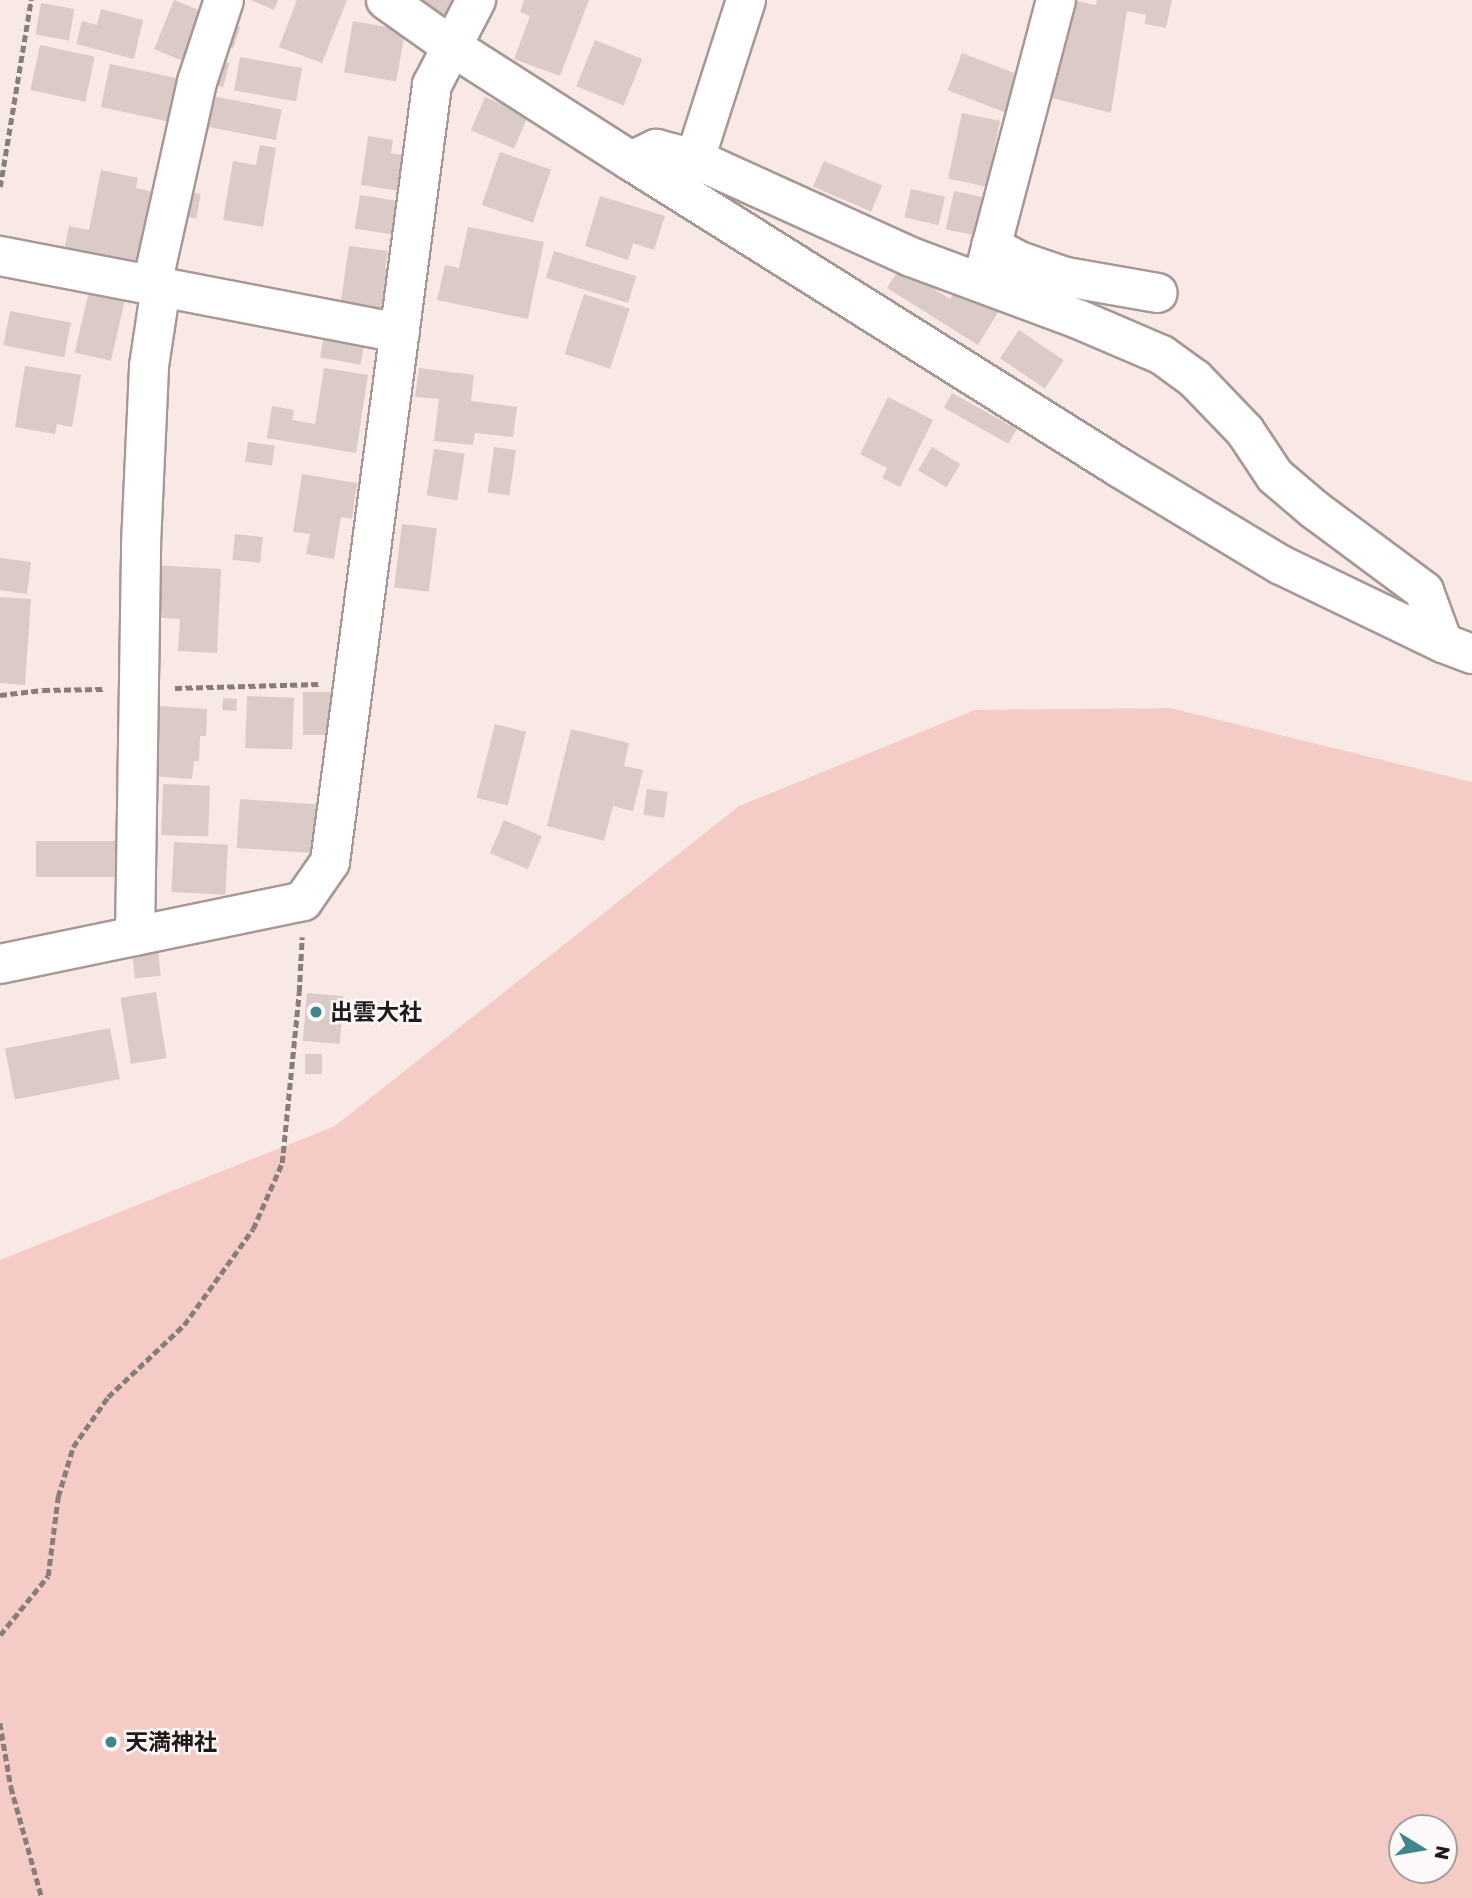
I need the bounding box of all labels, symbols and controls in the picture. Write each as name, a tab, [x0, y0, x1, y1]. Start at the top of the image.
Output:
place label: 出雲大社	[330, 998, 422, 1026]
marker: 出雲大社	[308, 1004, 324, 1020]
place label: 天満神社	[125, 1728, 217, 1756]
marker: 天満神社	[103, 1734, 119, 1750]
north arrow	[1388, 1814, 1458, 1884]
text: N	[1430, 1844, 1455, 1862]

